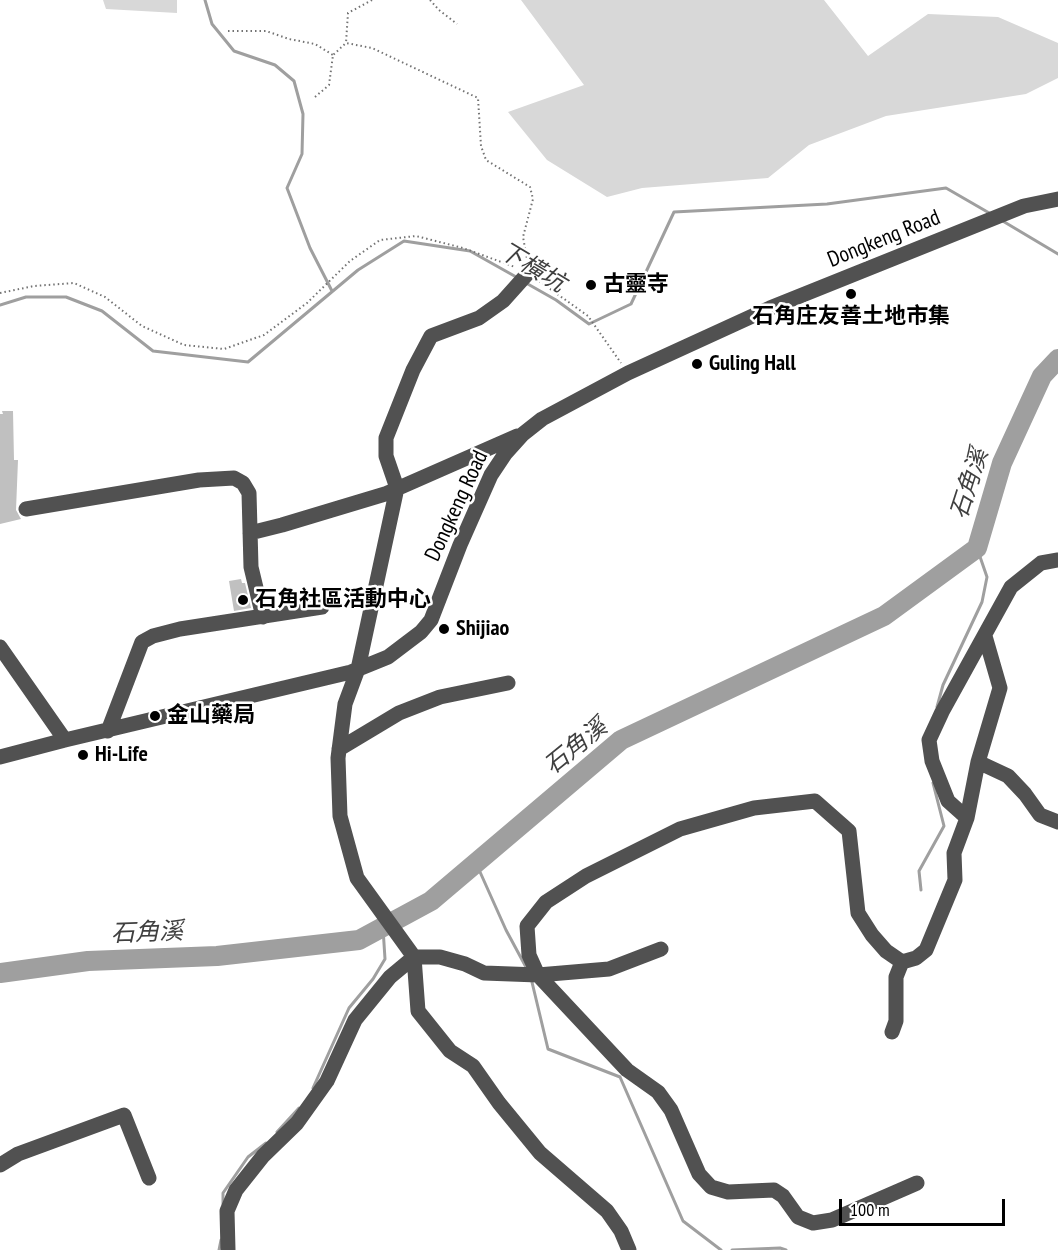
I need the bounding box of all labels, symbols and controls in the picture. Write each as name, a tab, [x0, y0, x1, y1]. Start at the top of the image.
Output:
street label: Dongkeng Road	[824, 204, 944, 274]
water label: 下橫坑	[494, 237, 570, 299]
place label: 古靈寺	[603, 272, 669, 298]
marker: 古靈寺	[584, 278, 598, 292]
marker: 石角庄友善土地市集	[844, 287, 858, 301]
place label: 石角庄友善土地市集	[752, 304, 950, 330]
place label: Guling Hall	[709, 351, 796, 377]
marker: Guling Hall	[690, 357, 704, 371]
water label: 石角溪	[945, 445, 995, 523]
street label: Dongkeng Road	[420, 447, 494, 565]
place label: 石角社區活動中心	[255, 587, 431, 613]
marker: 石角社區活動中心	[236, 593, 250, 607]
place label: Shijiao	[456, 616, 509, 642]
marker: Shijiao	[437, 622, 451, 636]
place label: 金山藥局	[167, 703, 255, 729]
marker: 金山藥局	[148, 709, 162, 723]
water label: 石角溪	[539, 713, 613, 781]
place label: Hi-Life	[95, 742, 148, 768]
marker: Hi-Life	[76, 748, 90, 762]
water label: 石角溪	[111, 917, 183, 949]
scale bar	[842, 1187, 1008, 1225]
text: 100 m	[850, 1198, 890, 1221]

